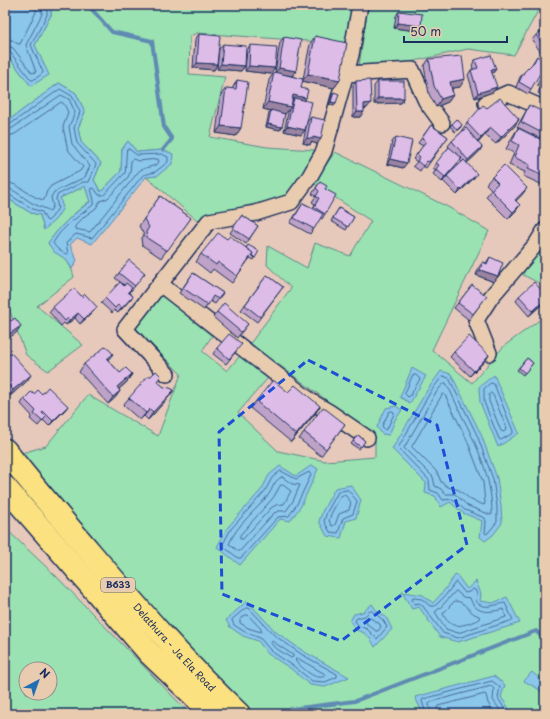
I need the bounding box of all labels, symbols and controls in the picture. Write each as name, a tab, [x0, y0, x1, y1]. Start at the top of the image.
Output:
scale bar	[404, 18, 507, 44]
text: 50 m	[410, 22, 441, 40]
road number: B633	[101, 578, 135, 592]
street label: Delathura - Ja Ela Road	[130, 599, 220, 695]
north arrow	[18, 661, 58, 701]
text: N	[36, 664, 54, 683]

